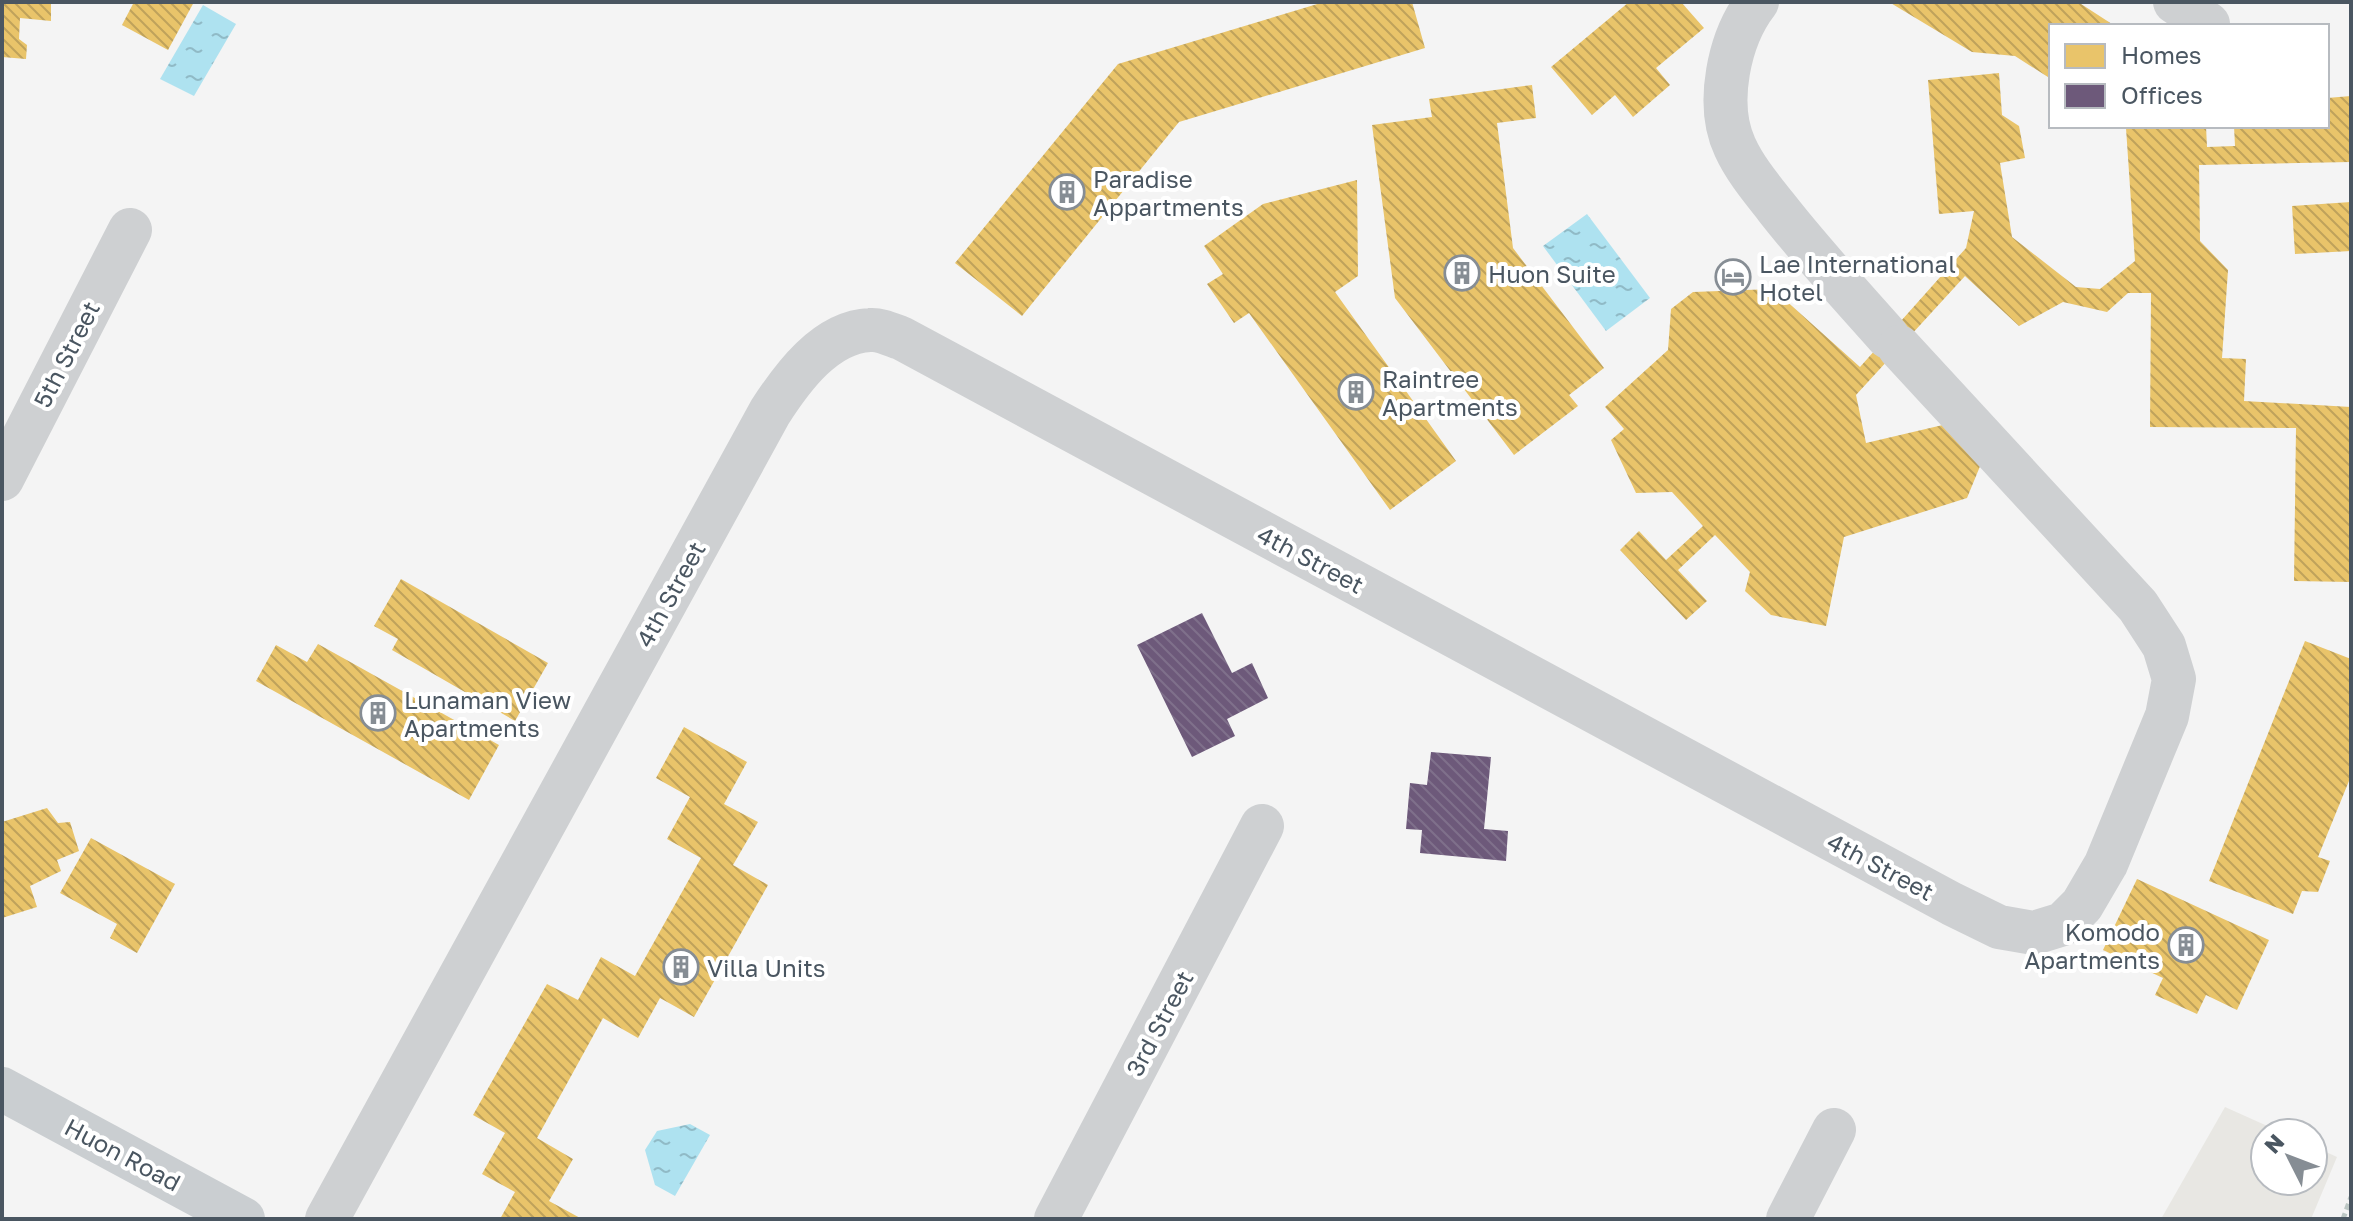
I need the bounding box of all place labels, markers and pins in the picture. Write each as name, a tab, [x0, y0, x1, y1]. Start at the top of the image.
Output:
place label: Paradise Appartments	[1093, 164, 1244, 221]
building icon: Paradise Appartments	[1048, 173, 1086, 211]
place label: Lae International Hotel	[1759, 249, 1956, 306]
building icon: Huon Suite	[1443, 254, 1481, 292]
hotel icon: Lae International Hotel	[1714, 258, 1752, 296]
place label: Huon Suite	[1488, 259, 1616, 288]
place label: Raintree Apartments	[1382, 364, 1518, 421]
building icon: Raintree Apartments	[1337, 373, 1375, 411]
place label: Lunaman View Apartments	[404, 685, 571, 742]
building icon: Lunaman View Apartments	[359, 694, 397, 732]
place label: Komodo Apartments	[2024, 917, 2160, 974]
building icon: Komodo Apartments	[2167, 926, 2205, 964]
building icon: Villa Units	[662, 948, 700, 986]
place label: Villa Units	[707, 953, 825, 982]

